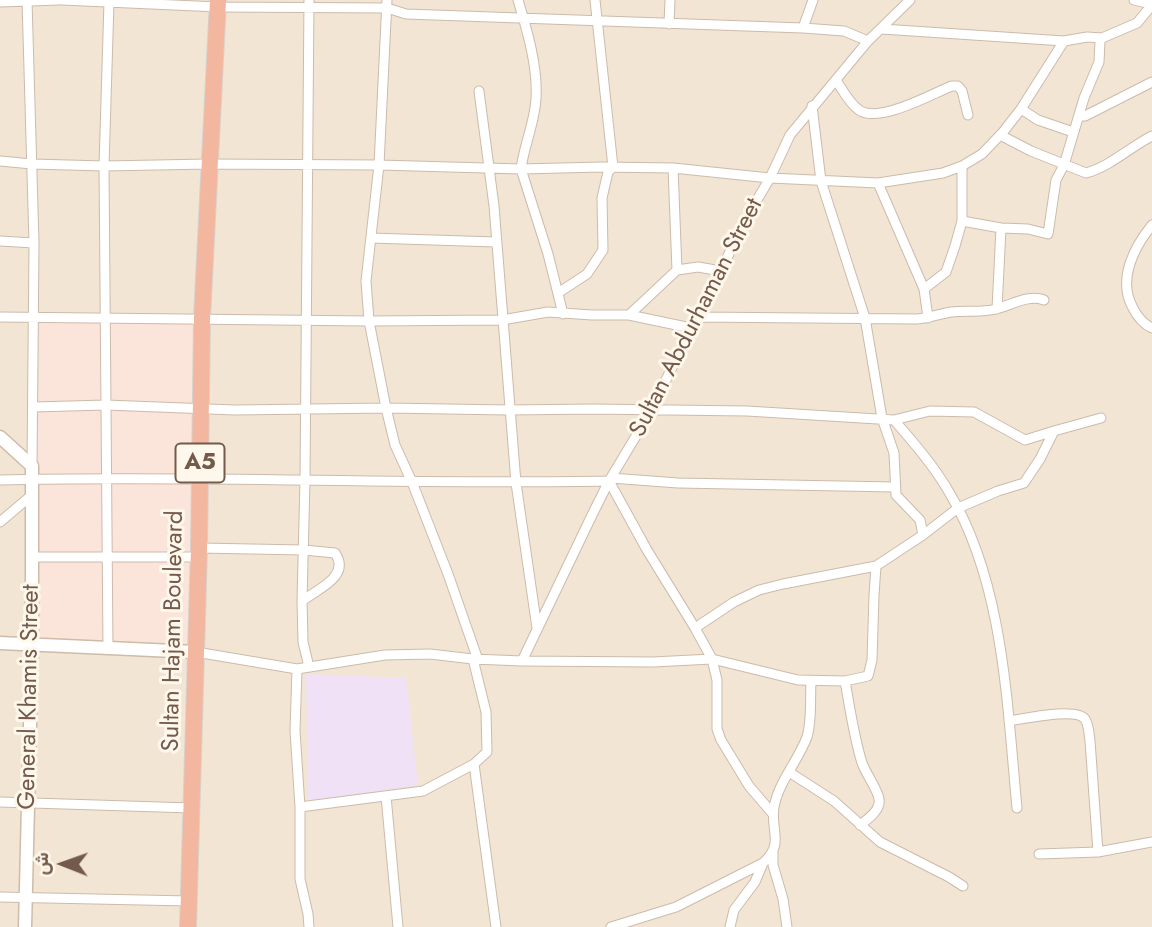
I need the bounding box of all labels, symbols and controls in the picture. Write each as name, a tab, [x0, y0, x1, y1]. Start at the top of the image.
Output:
street label: Sultan Abdurhaman Street	[624, 194, 770, 442]
road number: A5	[176, 444, 224, 482]
street label: Sultan Hajam Boulevard	[157, 510, 191, 752]
street label: General Khamis Street	[14, 584, 46, 810]
north arrow	[28, 829, 98, 899]
text: ش	[28, 852, 55, 875]

